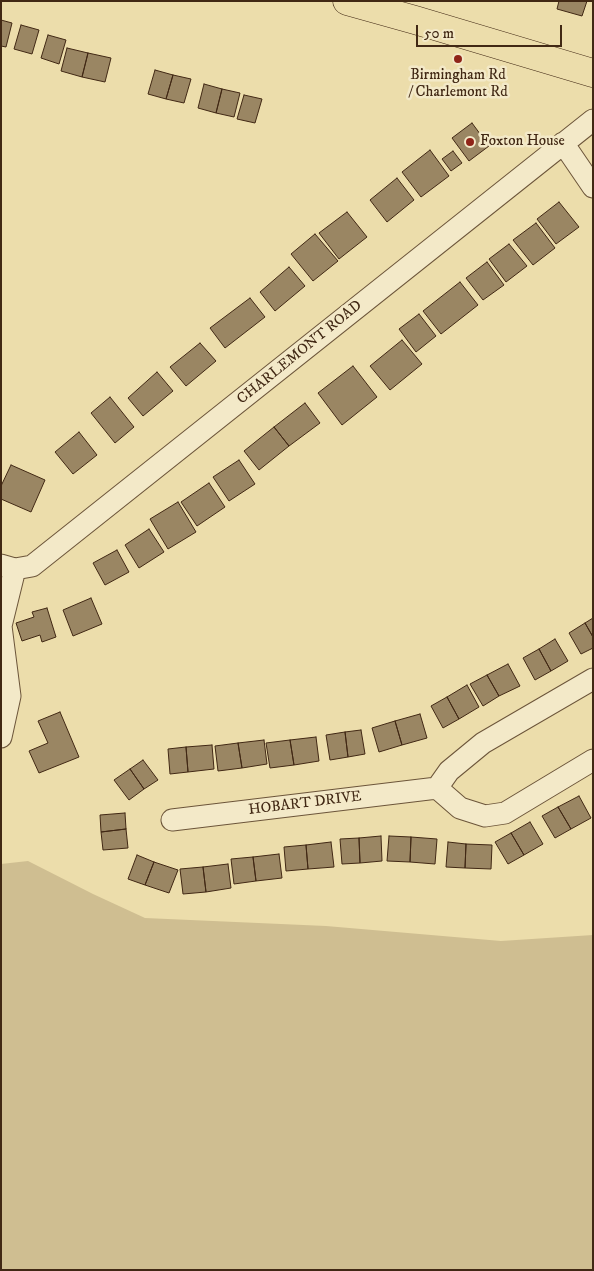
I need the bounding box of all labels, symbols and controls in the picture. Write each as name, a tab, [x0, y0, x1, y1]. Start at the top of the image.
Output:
scale bar	[419, 15, 565, 47]
text: 50 m	[424, 24, 454, 43]
marker: Birmingham Rd / Charlemont Rd	[452, 53, 464, 65]
place label: Birmingham Rd / Charlemont Rd	[408, 67, 508, 102]
place label: Foxton House	[480, 133, 565, 151]
marker: Foxton House	[464, 136, 476, 148]
street label: CHARLEMONT ROAD	[234, 297, 366, 409]
street label: HOBART DRIVE	[247, 788, 363, 820]

